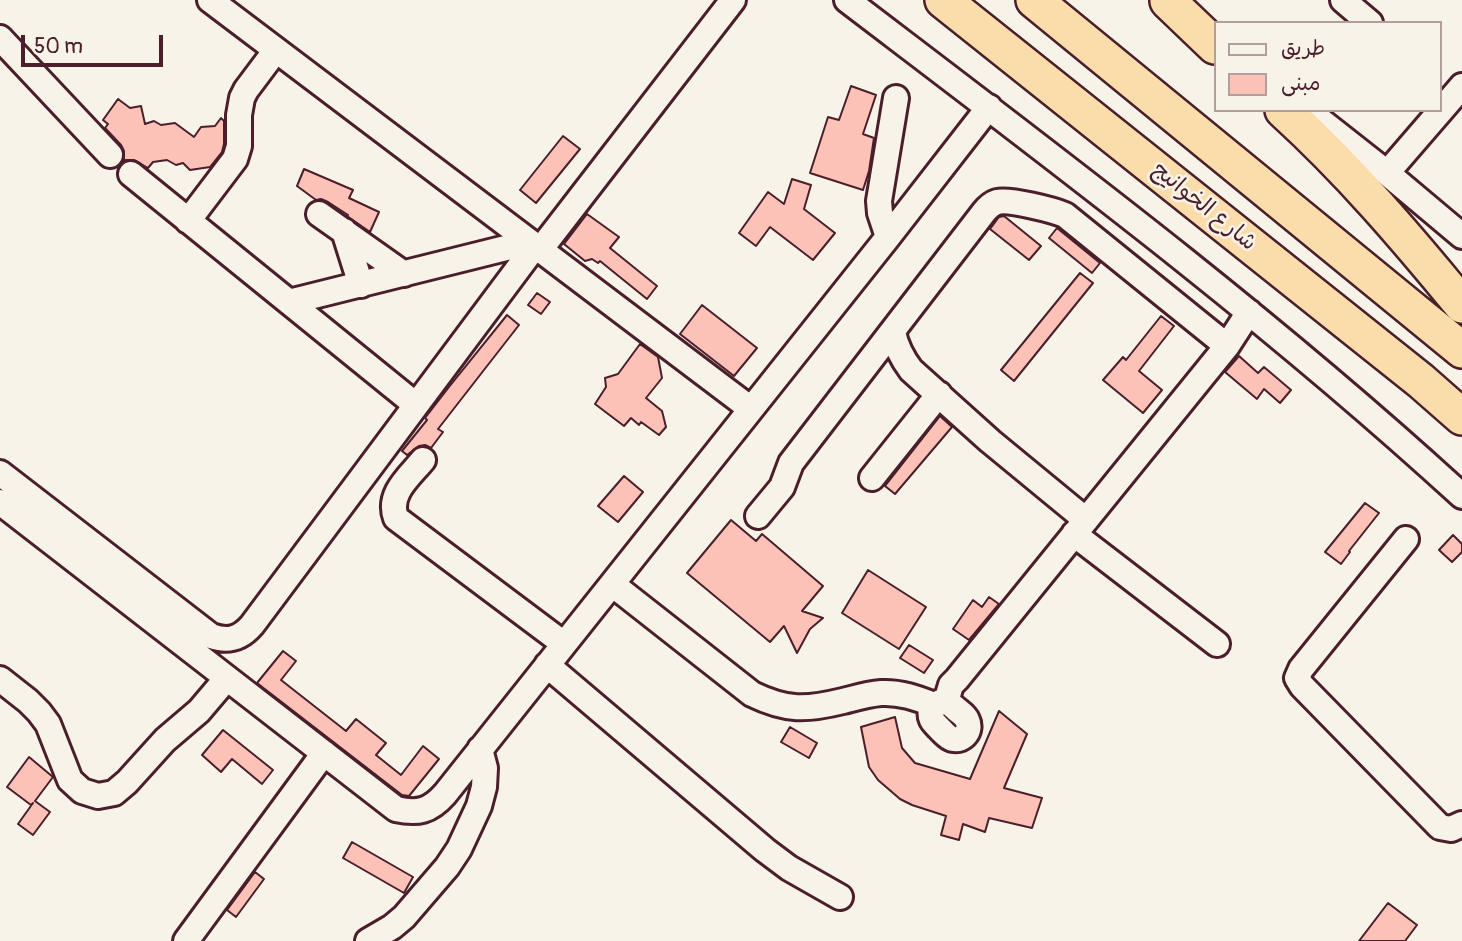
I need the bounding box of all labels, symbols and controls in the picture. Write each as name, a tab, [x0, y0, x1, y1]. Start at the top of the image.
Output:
scale bar	[24, 21, 166, 65]
legend	[1214, 21, 1441, 112]
text: 50 m	[34, 33, 83, 60]
text: طريق	[1281, 35, 1325, 62]
text: مبنى	[1281, 70, 1320, 97]
street label: شارع الخوانيج	[1146, 157, 1262, 257]

